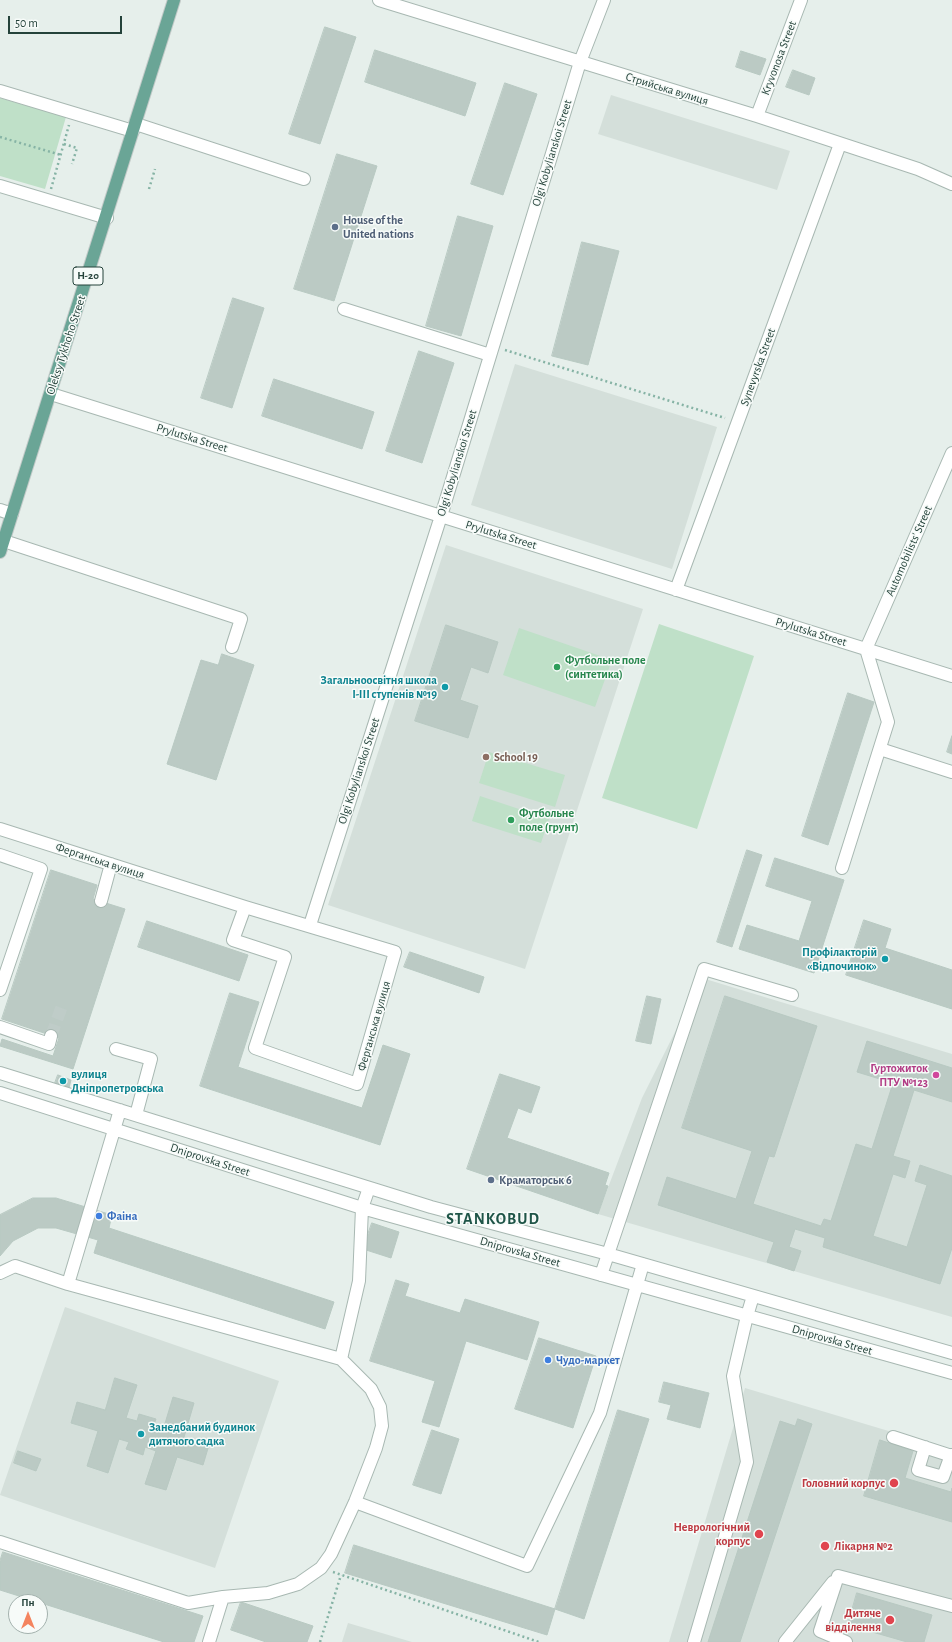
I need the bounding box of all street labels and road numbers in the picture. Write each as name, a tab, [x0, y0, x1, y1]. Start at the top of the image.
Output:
street label: Kryvonosa Street	[758, 19, 800, 97]
street label: Стрийська вулиця	[624, 70, 710, 108]
street label: Olgi Kobylianskoi Street	[529, 98, 575, 208]
road number: Н-20	[73, 267, 103, 285]
street label: Oleksy Tykhoho Street	[43, 294, 89, 396]
street label: Synevyrska Street	[737, 326, 779, 408]
street label: Olgi Kobylianskoi Street	[434, 408, 480, 518]
street label: Prylutska Street	[155, 420, 229, 456]
street label: Automobilists' Street	[883, 503, 935, 599]
street label: Prylutska Street	[464, 517, 538, 553]
street label: Prylutska Street	[774, 614, 848, 650]
street label: Olgi Kobylianskoi Street	[335, 716, 383, 826]
street label: Ферганська вулиця	[54, 840, 146, 882]
street label: Ферганська вулиця	[354, 979, 394, 1073]
street label: Dniprovska Street	[168, 1140, 252, 1180]
street label: Dniprovska Street	[478, 1234, 562, 1270]
street label: Dniprovska Street	[790, 1322, 874, 1358]

